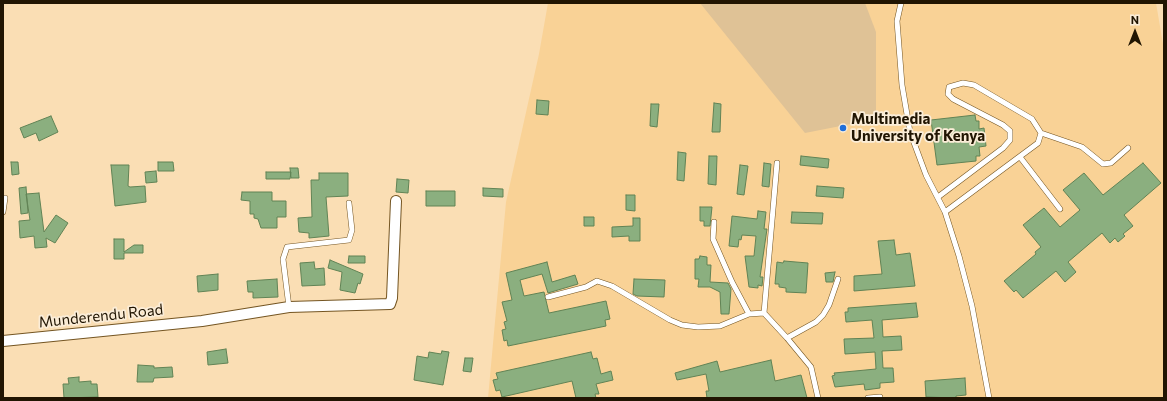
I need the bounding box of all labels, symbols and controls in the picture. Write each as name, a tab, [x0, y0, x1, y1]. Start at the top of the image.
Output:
north arrow	[1115, 12, 1155, 52]
text: N	[1131, 13, 1139, 26]
place label: Multimedia University of Kenya	[851, 110, 985, 145]
marker: Multimedia University of Kenya	[838, 123, 848, 133]
street label: Munderendu Road	[38, 301, 164, 331]

